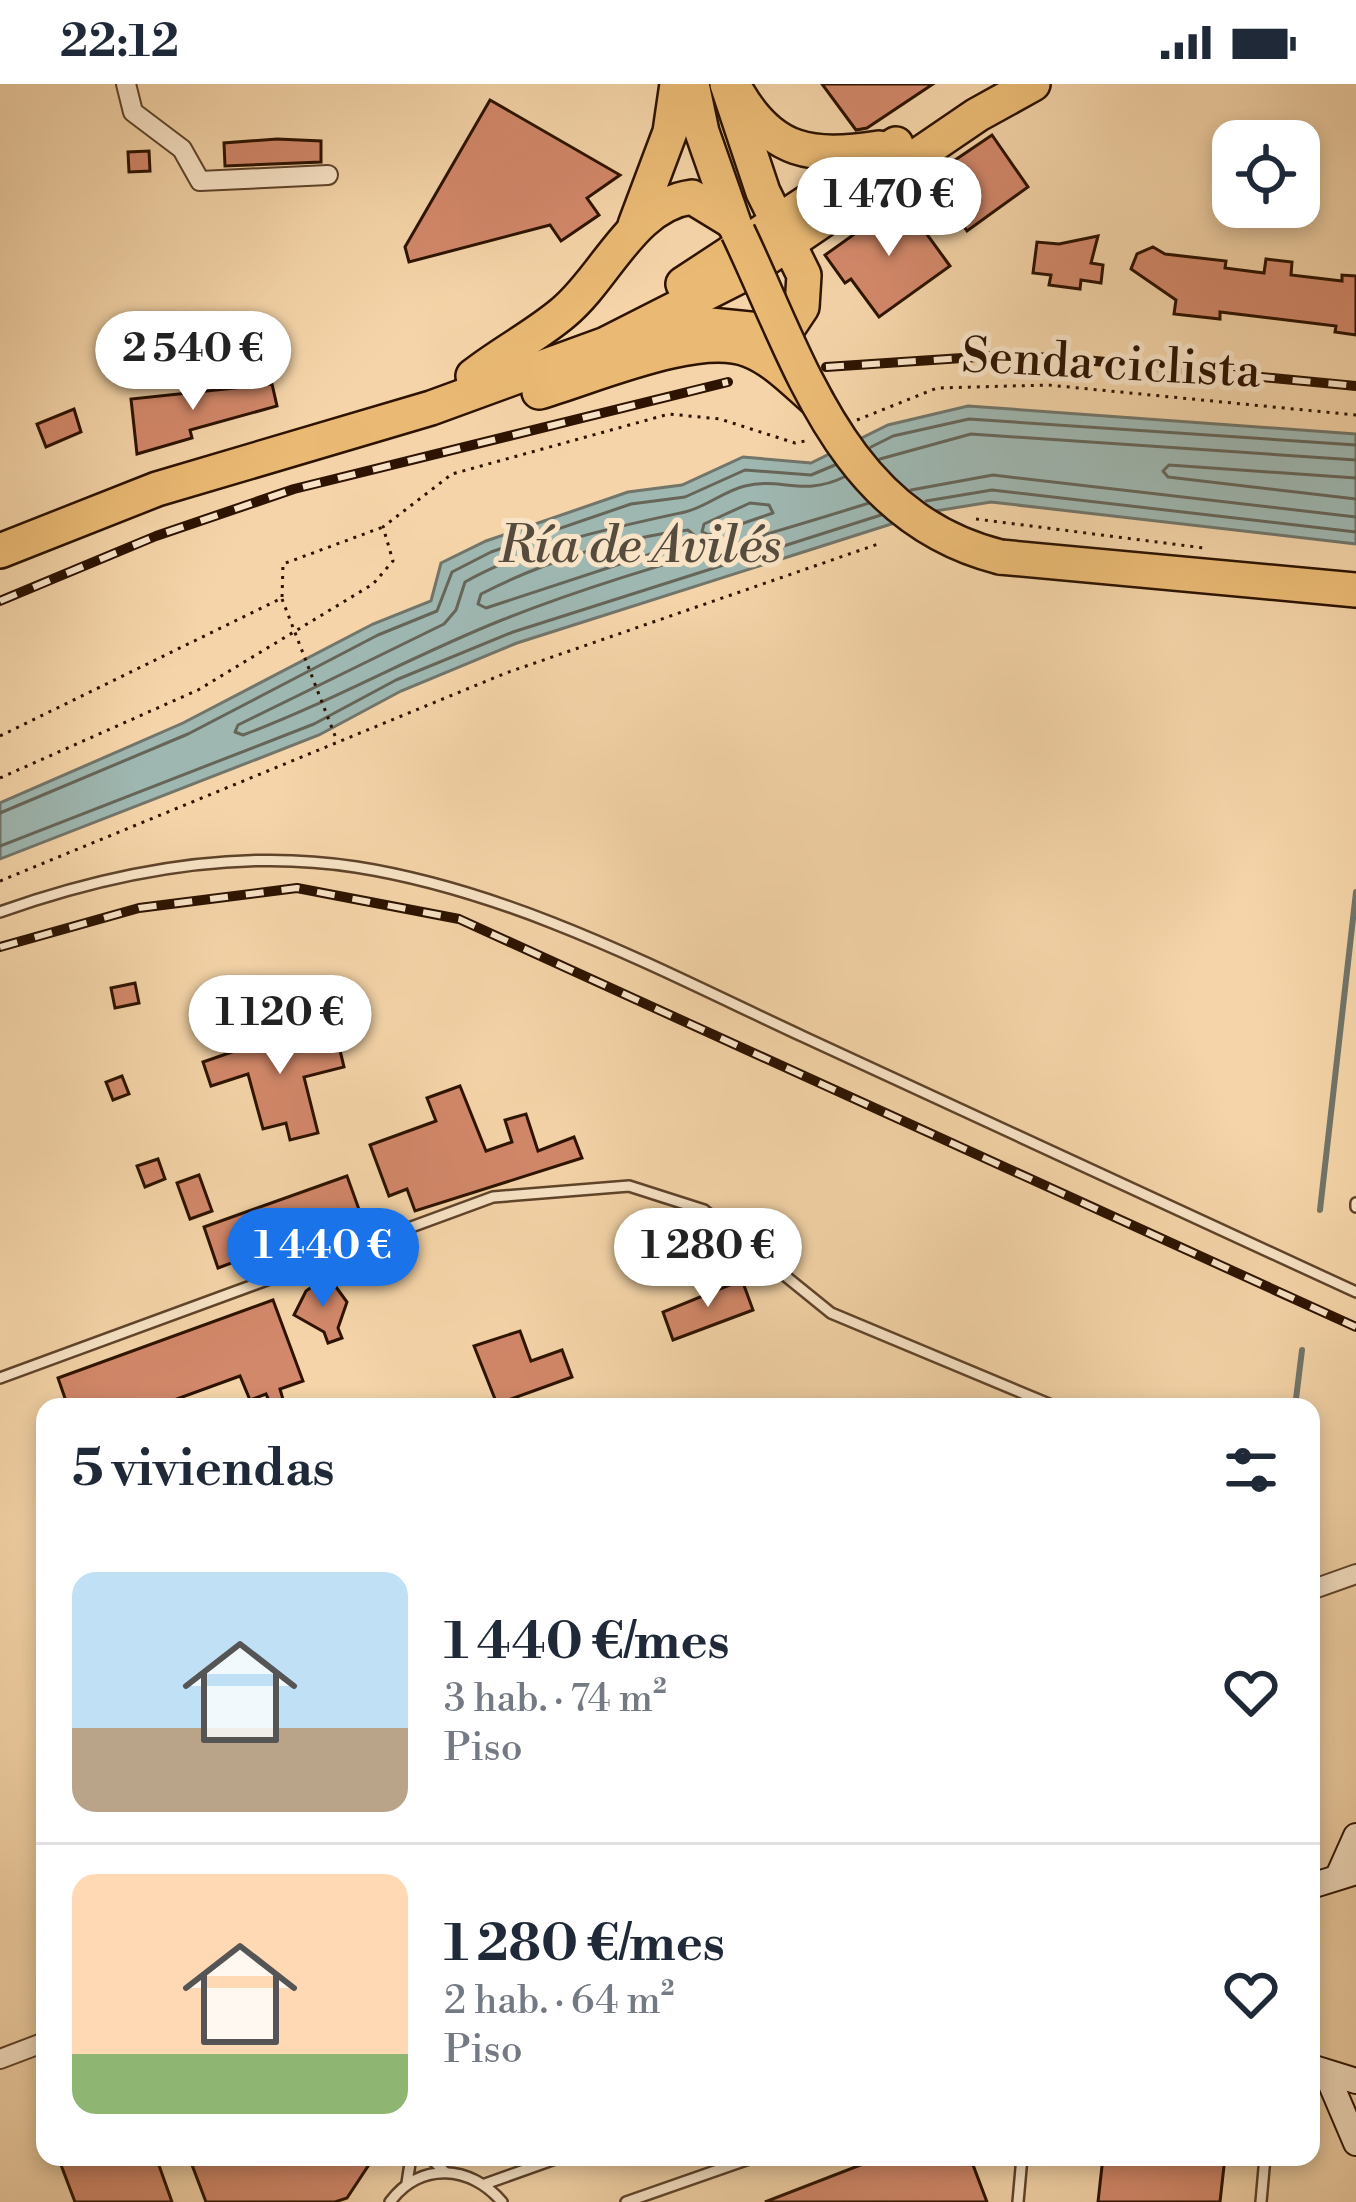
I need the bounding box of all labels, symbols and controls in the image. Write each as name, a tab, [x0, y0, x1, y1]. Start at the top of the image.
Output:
text: 22:12	[60, 14, 179, 71]
map controls	[1212, 120, 1320, 228]
button: locate	[1212, 120, 1320, 228]
pin: 1 470 €	[778, 157, 1000, 259]
text: 1 470 €	[823, 171, 955, 220]
pin: 2 540 €	[82, 311, 304, 413]
text: 2 540 €	[122, 325, 264, 374]
street label: Senda ciclista	[960, 327, 1263, 403]
water label: Ría de Avilés	[498, 515, 782, 579]
pin: 1 120 €	[169, 975, 391, 1077]
text: 1 120 €	[216, 989, 344, 1038]
pin: 1 440 €	[212, 1208, 434, 1310]
pin: 1 280 €	[597, 1208, 819, 1310]
text: 1 440 €	[254, 1222, 392, 1271]
text: 1 280 €	[641, 1222, 775, 1271]
icon: filters	[1218, 1437, 1284, 1503]
text: 5 viviendas	[72, 1438, 335, 1502]
text: 1 440 €/mes	[444, 1611, 730, 1675]
icon: home	[168, 1620, 312, 1764]
icon: heart	[1218, 1659, 1284, 1725]
text: 3 hab. · 74 m²	[444, 1675, 667, 1724]
text: Piso	[444, 1724, 523, 1773]
text: 1 280 €/mes	[444, 1913, 725, 1977]
icon: home	[168, 1922, 312, 2066]
icon: heart	[1218, 1961, 1284, 2027]
text: 2 hab. · 64 m²	[444, 1977, 674, 2026]
text: Piso	[444, 2026, 523, 2075]

